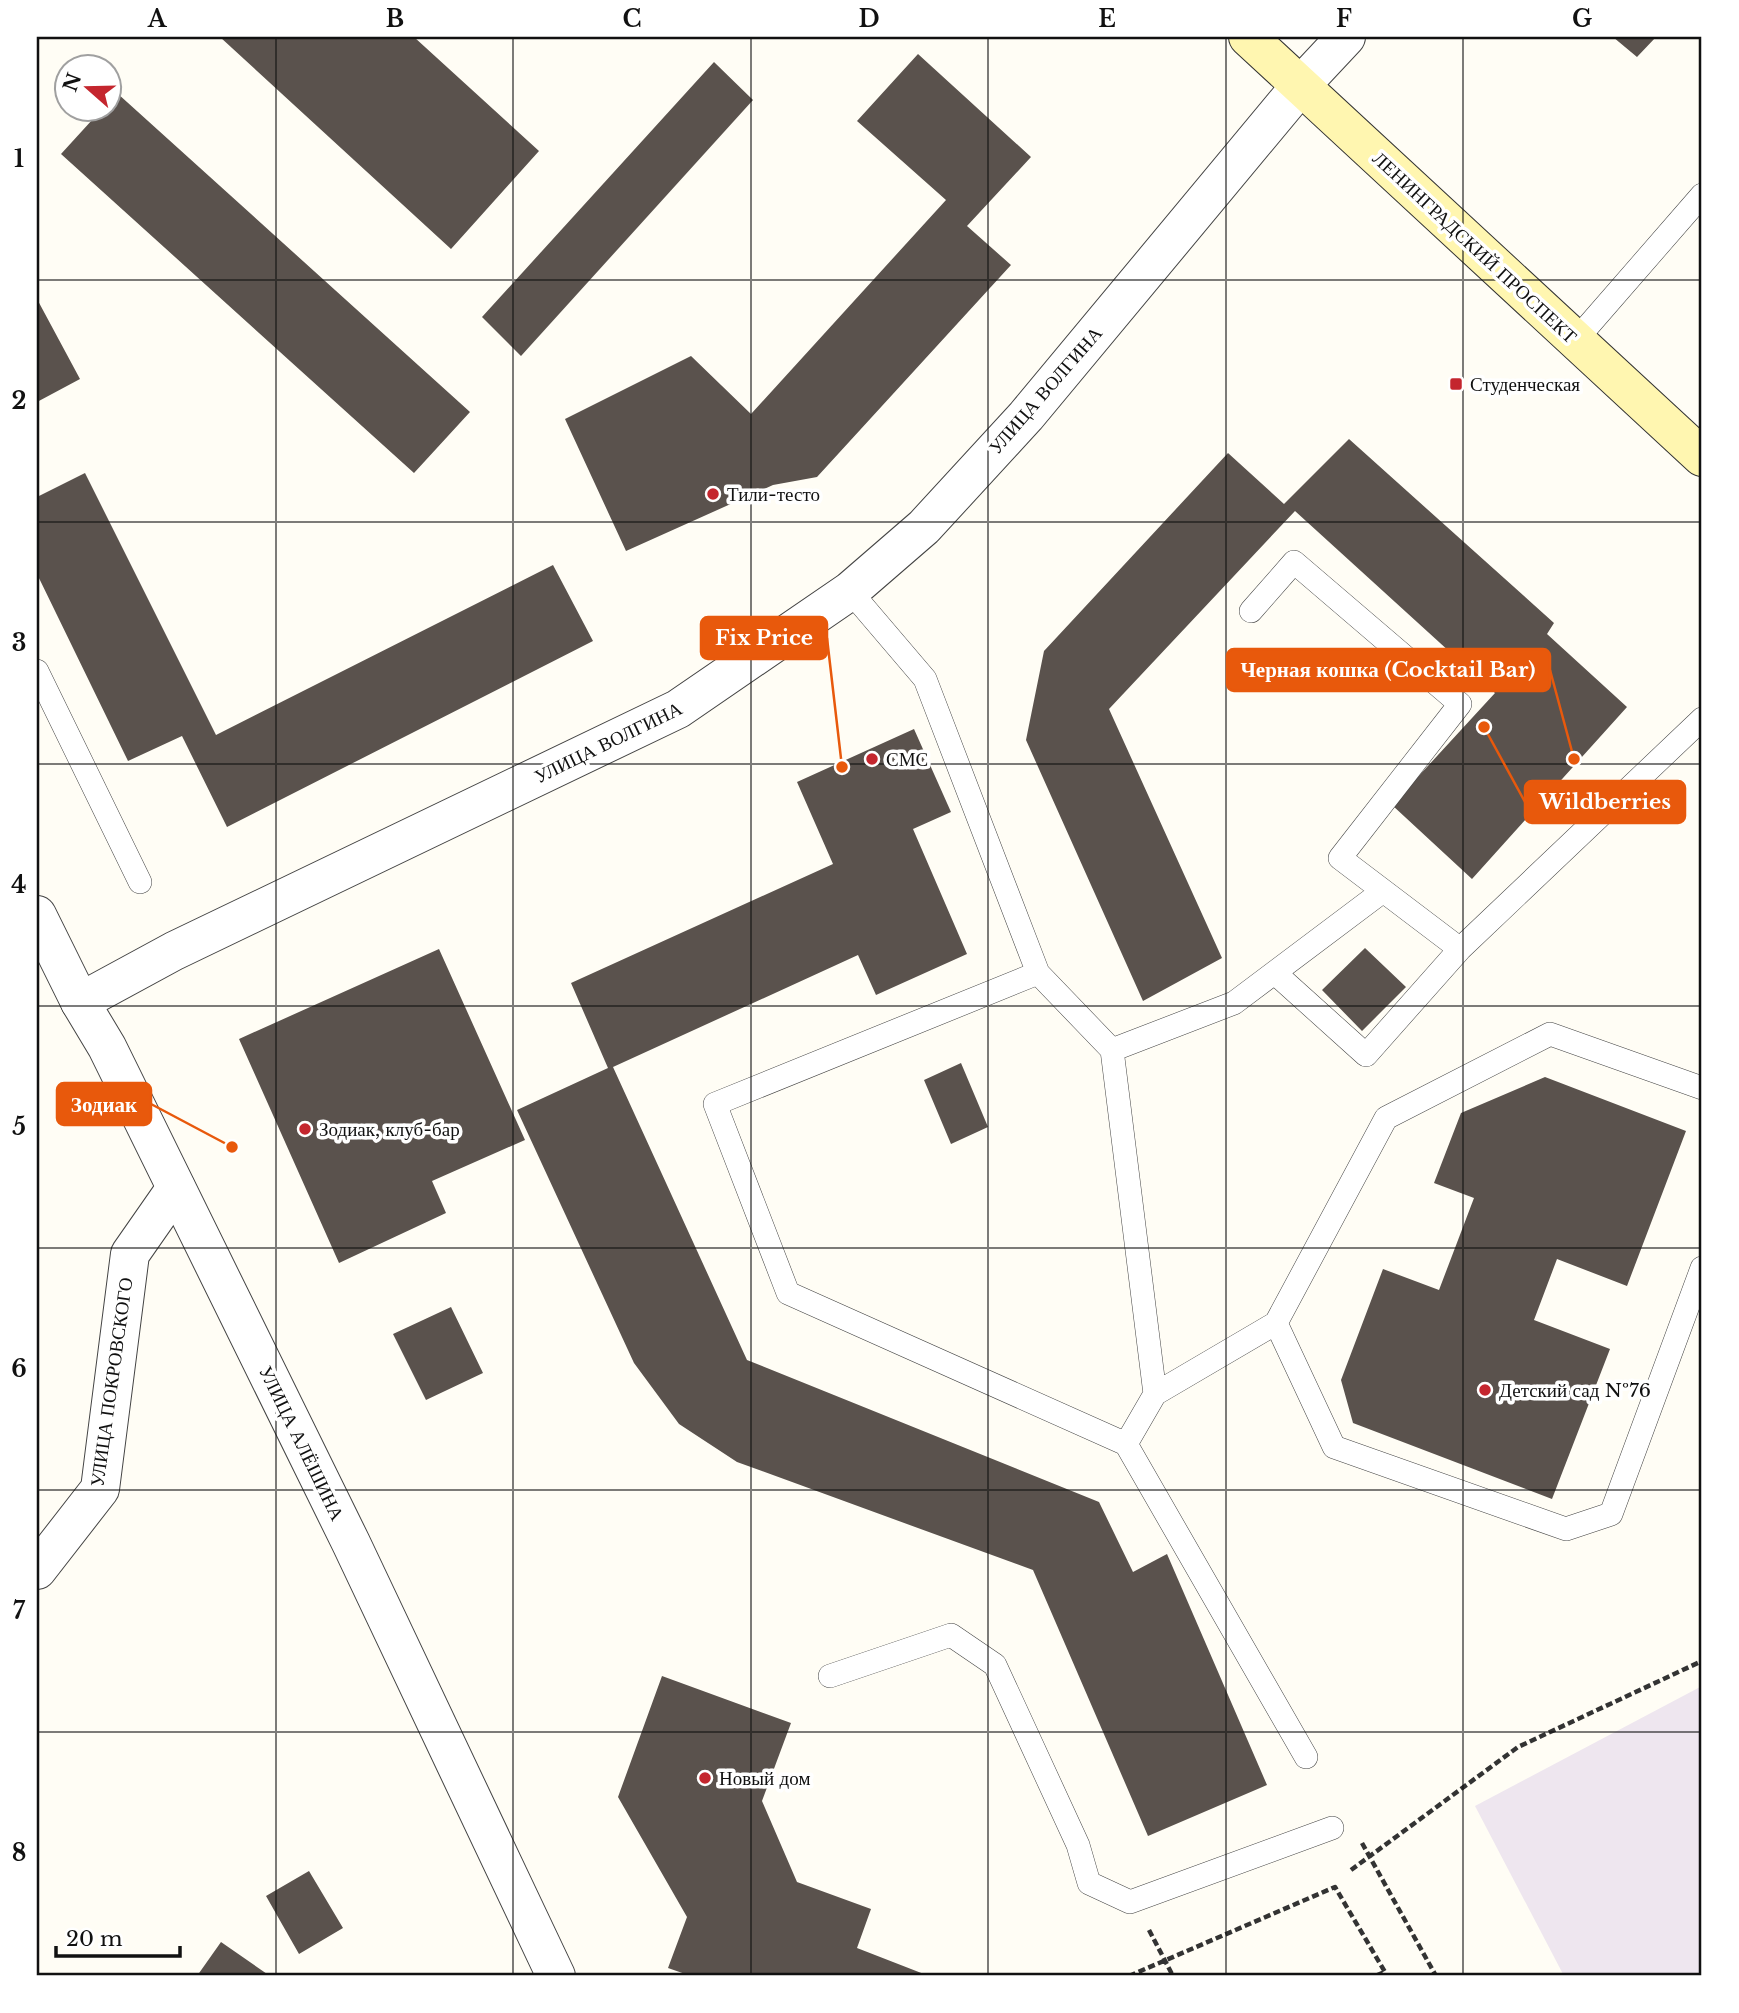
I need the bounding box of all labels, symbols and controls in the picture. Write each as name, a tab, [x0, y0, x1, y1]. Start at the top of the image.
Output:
text: A	[147, 5, 168, 33]
text: B	[386, 5, 404, 33]
text: C	[623, 5, 641, 33]
text: D	[858, 5, 880, 33]
text: E	[1098, 5, 1116, 33]
text: F	[1336, 5, 1352, 33]
text: G	[1572, 5, 1592, 33]
north arrow	[52, 52, 122, 122]
text: N	[59, 70, 86, 95]
text: 1	[14, 145, 24, 173]
street label: ЛЕНИНГРАДСКИЙ ПРОСПЕКТ	[1368, 147, 1582, 348]
street label: УЛИЦА ВОЛГИНА	[984, 322, 1107, 459]
place label: Студенческая	[1470, 373, 1580, 396]
marker: Студенческая	[1448, 376, 1464, 392]
text: 2	[12, 387, 26, 415]
place label: Тили-тесто	[727, 483, 820, 506]
marker: Тили-тесто	[705, 486, 721, 502]
callout: Fix Price	[701, 617, 827, 659]
text: Fix Price	[715, 625, 813, 651]
text: 3	[12, 629, 26, 657]
callout: Черная кошка (Cocktail Bar)	[1227, 649, 1550, 691]
text: Черная кошка (Cocktail Bar)	[1240, 657, 1536, 683]
street label: УЛИЦА ВОЛГИНА	[531, 697, 686, 788]
place label: СМС	[886, 748, 928, 771]
marker: СМС	[864, 751, 880, 767]
callout: Wildberries	[1525, 781, 1685, 823]
text: Wildberries	[1538, 789, 1671, 815]
text: 4	[11, 871, 27, 899]
callout: Зодиак	[57, 1083, 151, 1125]
text: Зодиак	[71, 1092, 138, 1118]
text: 5	[12, 1113, 26, 1141]
place label: Зодиак, клуб-бар	[319, 1118, 460, 1141]
marker: Зодиак, клуб-бар	[297, 1121, 313, 1137]
street label: УЛИЦА ПОКРОВСКОГО	[85, 1276, 138, 1488]
text: 6	[11, 1355, 27, 1383]
street label: УЛИЦА АЛЁШИНА	[254, 1362, 349, 1525]
place label: Детский сад №76	[1499, 1379, 1651, 1402]
marker: Детский сад №76	[1477, 1382, 1493, 1398]
text: 7	[13, 1597, 26, 1625]
place label: Новый дом	[719, 1767, 810, 1790]
marker: Новый дом	[697, 1770, 713, 1786]
text: 8	[12, 1839, 26, 1867]
scale bar	[56, 1915, 180, 1959]
text: 20 m	[66, 1926, 123, 1952]

